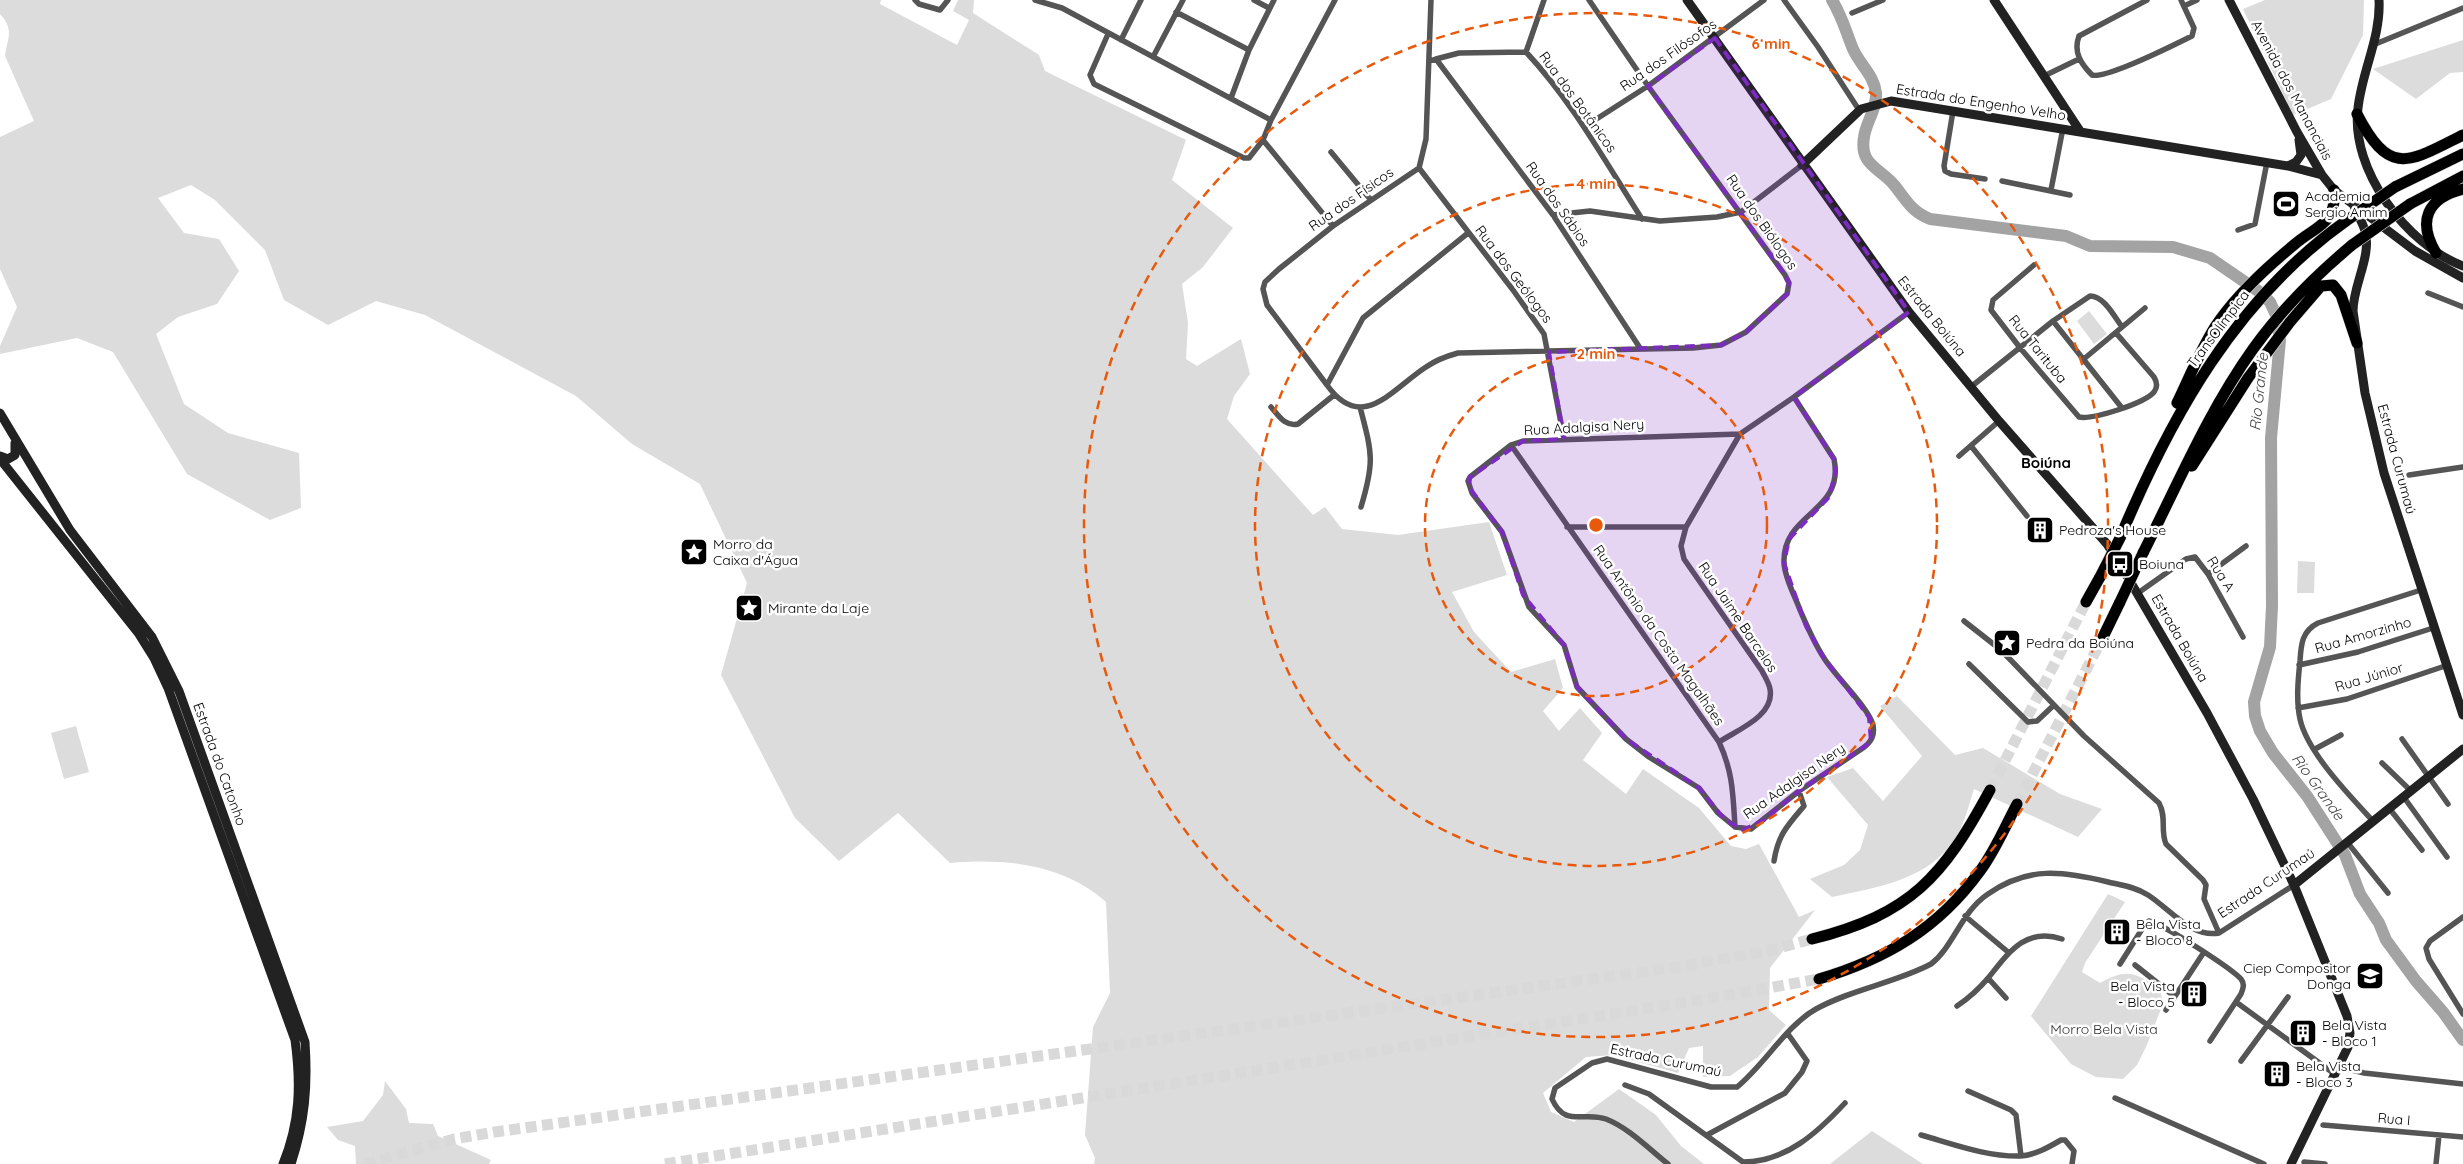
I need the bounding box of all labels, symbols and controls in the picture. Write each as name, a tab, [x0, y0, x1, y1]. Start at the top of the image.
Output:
street label: Rua dos Filósofos	[1616, 15, 1720, 95]
street label: Avenida dos Mananciais	[2247, 17, 2337, 163]
text: 6 min	[1752, 34, 1790, 53]
street label: Rua dos Botânicos	[1535, 48, 1621, 156]
street label: Estrada do Engenho Velho	[1895, 80, 2067, 124]
street label: Rua dos Sábios	[1522, 158, 1594, 250]
street label: Rua dos Físicos	[1305, 163, 1397, 235]
street label: Rua dos Biólogos	[1722, 171, 1802, 273]
text: 4 min	[1576, 174, 1616, 193]
place label: Academia Sergio Amim	[2305, 187, 2388, 221]
sports icon: Academia Sergio Amim	[2271, 189, 2301, 219]
street label: Rua dos Geólogos	[1471, 221, 1557, 327]
street label: Estrada Boiúna	[1894, 272, 1970, 360]
street label: TransOlímpica	[2183, 287, 2253, 371]
street label: Rua Tarituba	[2005, 311, 2071, 387]
text: 2 min	[1576, 344, 1616, 363]
water label: Rio Grande	[2245, 352, 2272, 432]
street label: Estrada Curumaú	[2374, 402, 2420, 516]
street label: Rua Adalgisa Nery	[1523, 415, 1645, 439]
district label: Boiúna	[2021, 453, 2071, 472]
building icon: Pedroza's House	[2025, 515, 2055, 545]
centre of rings	[1587, 516, 1605, 534]
place label: Pedroza's House	[2059, 521, 2166, 539]
place label: Morro da Caixa d'Água	[713, 535, 798, 569]
place icon: Morro da Caixa d'Água	[679, 537, 709, 567]
street label: Rua Antônio da Costa Magalhães	[1590, 541, 1728, 729]
bus stop icon: Boiuna	[2105, 549, 2135, 579]
street label: Rua A	[2203, 553, 2239, 595]
place label: Boiuna	[2139, 555, 2184, 573]
street label: Rua Jaime Barcelos	[1694, 558, 1782, 676]
street label: Estrada Boiúna	[2147, 591, 2213, 685]
place icon: Mirante da Laje	[734, 593, 764, 623]
place label: Mirante da Laje	[768, 599, 869, 617]
street label: Rua Amorzinho	[2313, 613, 2413, 657]
place icon: Pedra da Boiúna	[1992, 628, 2022, 658]
place label: Pedra da Boiúna	[2026, 634, 2134, 652]
street label: Rua Júnior	[2333, 658, 2406, 696]
street label: Estrada do Catonho	[189, 700, 251, 828]
street label: Rua Adalgisa Nery	[1739, 739, 1849, 823]
water label: Rio Grande	[2288, 750, 2349, 824]
street label: Estrada Curumaú	[2214, 844, 2318, 922]
place label: Bela Vista - Bloco 8	[2136, 915, 2201, 949]
building icon: Bela Vista - Bloco 8	[2102, 917, 2132, 947]
place label: Ciep Compositor Donga	[2243, 959, 2352, 993]
school or university icon: Ciep Compositor Donga	[2355, 961, 2385, 991]
place label: Bela Vista - Bloco 5	[2110, 977, 2175, 1011]
building icon: Bela Vista - Bloco 5	[2179, 979, 2209, 1009]
place label: Bela Vista - Bloco 1	[2322, 1016, 2387, 1050]
building icon: Bela Vista - Bloco 1	[2288, 1018, 2318, 1048]
park label: Morro Bela Vista	[2050, 1020, 2158, 1038]
street label: Estrada Curumaú	[1609, 1039, 1723, 1081]
place label: Bela Vista - Bloco 3	[2296, 1057, 2361, 1091]
building icon: Bela Vista - Bloco 3	[2262, 1059, 2292, 1089]
street label: Rua I	[2377, 1109, 2411, 1129]

